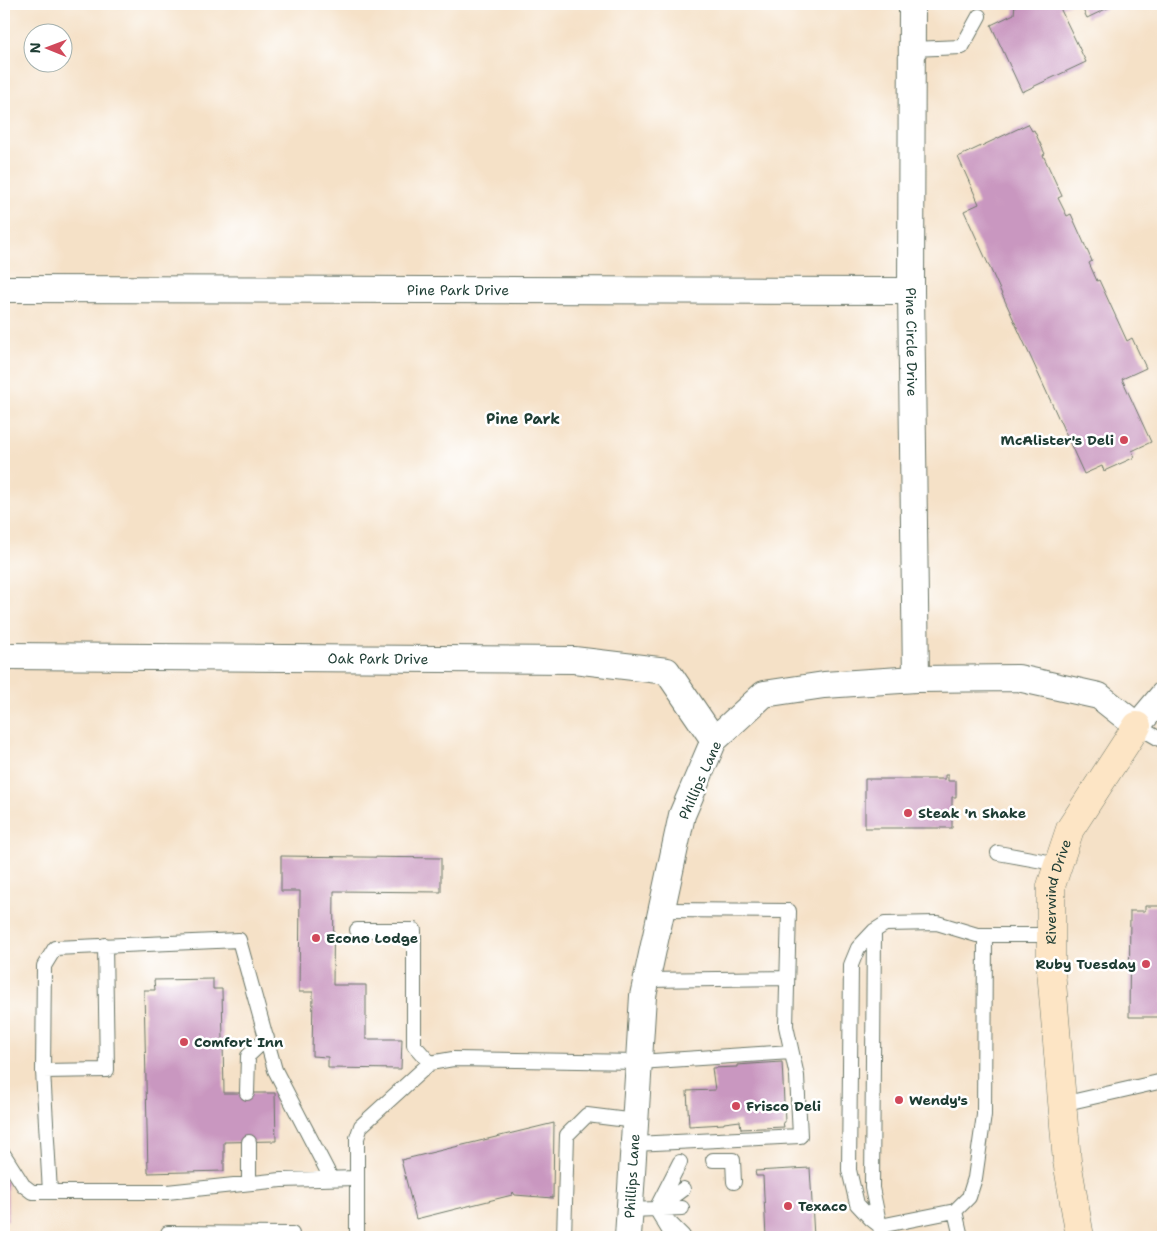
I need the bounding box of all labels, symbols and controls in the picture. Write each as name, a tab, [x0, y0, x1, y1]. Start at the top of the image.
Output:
north arrow	[22, 22, 72, 72]
text: N	[26, 42, 44, 53]
street label: Pine Park Drive	[407, 281, 509, 299]
street label: Pine Circle Drive	[902, 287, 921, 397]
district label: Pine Park	[486, 409, 560, 429]
place label: McAlister's Deli	[1000, 431, 1114, 449]
marker: McAlister's Deli	[1118, 434, 1130, 446]
street label: Oak Park Drive	[328, 649, 429, 668]
street label: Phillips Lane	[675, 738, 725, 822]
place label: Steak 'n Shake	[918, 804, 1026, 822]
marker: Steak 'n Shake	[902, 807, 914, 819]
street label: Riverwind Drive	[1042, 837, 1075, 944]
place label: Econo Lodge	[326, 929, 418, 947]
marker: Econo Lodge	[310, 932, 322, 944]
place label: Ruby Tuesday	[1035, 955, 1136, 973]
marker: Ruby Tuesday	[1140, 958, 1152, 970]
place label: Comfort Inn	[194, 1033, 283, 1051]
marker: Comfort Inn	[178, 1036, 190, 1048]
place label: Wendy's	[909, 1091, 968, 1109]
marker: Wendy's	[893, 1094, 905, 1106]
place label: Frisco Deli	[746, 1097, 821, 1115]
marker: Frisco Deli	[730, 1100, 742, 1112]
street label: Phillips Lane	[620, 1133, 643, 1219]
place label: Texaco	[798, 1197, 847, 1215]
marker: Texaco	[782, 1200, 794, 1212]

